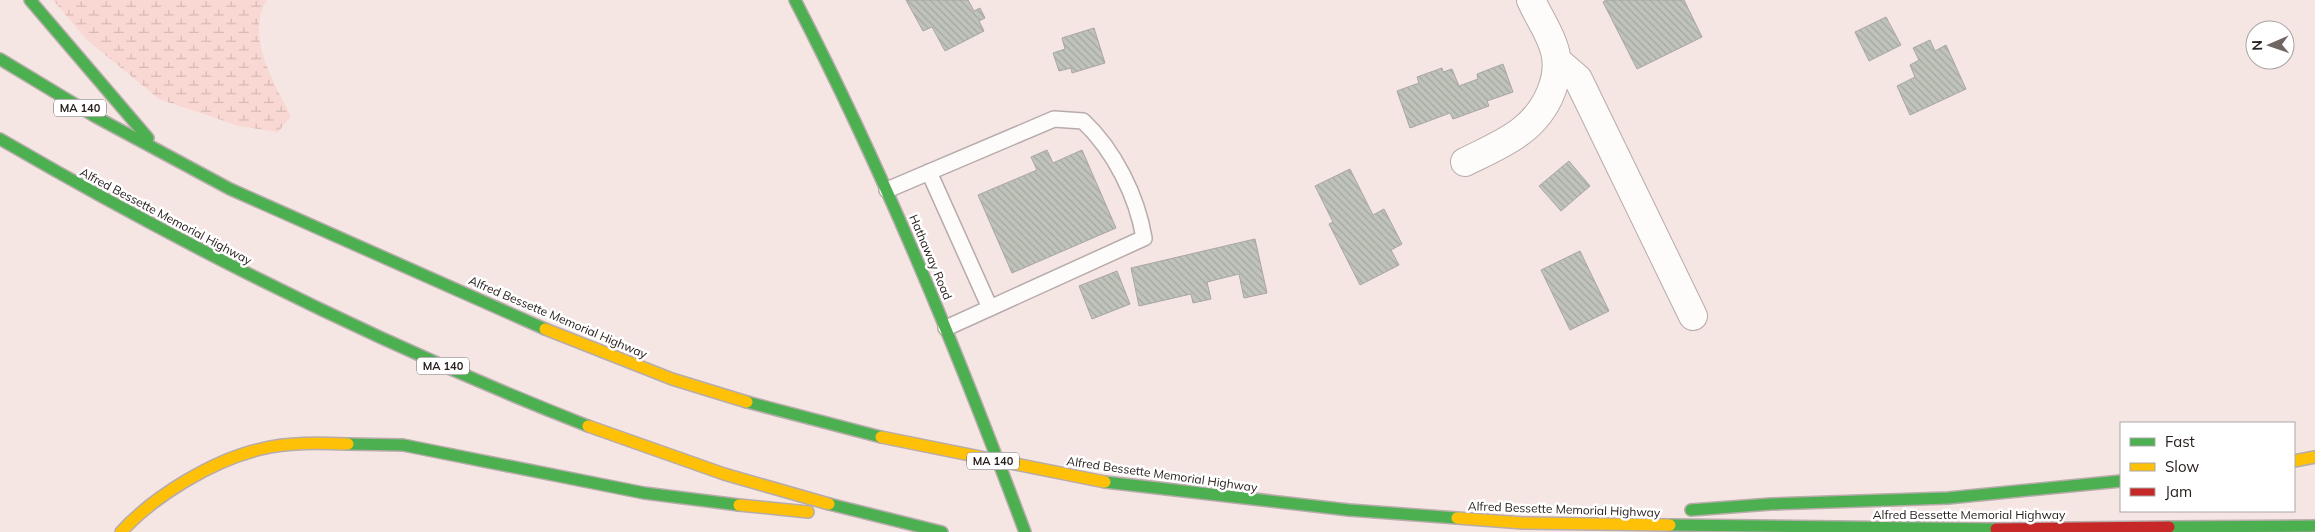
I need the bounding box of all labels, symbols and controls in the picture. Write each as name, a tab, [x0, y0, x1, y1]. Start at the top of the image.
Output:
north arrow	[2245, 20, 2295, 70]
text: N	[2248, 40, 2266, 51]
road number: MA 140	[54, 100, 106, 116]
street label: Alfred Bessette Memorial Highway	[77, 164, 255, 268]
street label: Hathaway Road	[906, 212, 956, 302]
street label: Alfred Bessette Memorial Highway	[466, 272, 650, 362]
road number: MA 140	[417, 358, 469, 374]
legend	[2120, 422, 2295, 512]
text: Fast	[2165, 432, 2195, 451]
road number: MA 140	[967, 452, 1019, 470]
street label: Alfred Bessette Memorial Highway	[1066, 453, 1259, 495]
text: Slow	[2165, 457, 2199, 476]
text: Jam	[2165, 482, 2192, 501]
street label: Alfred Bessette Memorial Highway	[1468, 498, 1661, 520]
street label: Alfred Bessette Memorial Highway	[1873, 507, 2066, 522]

